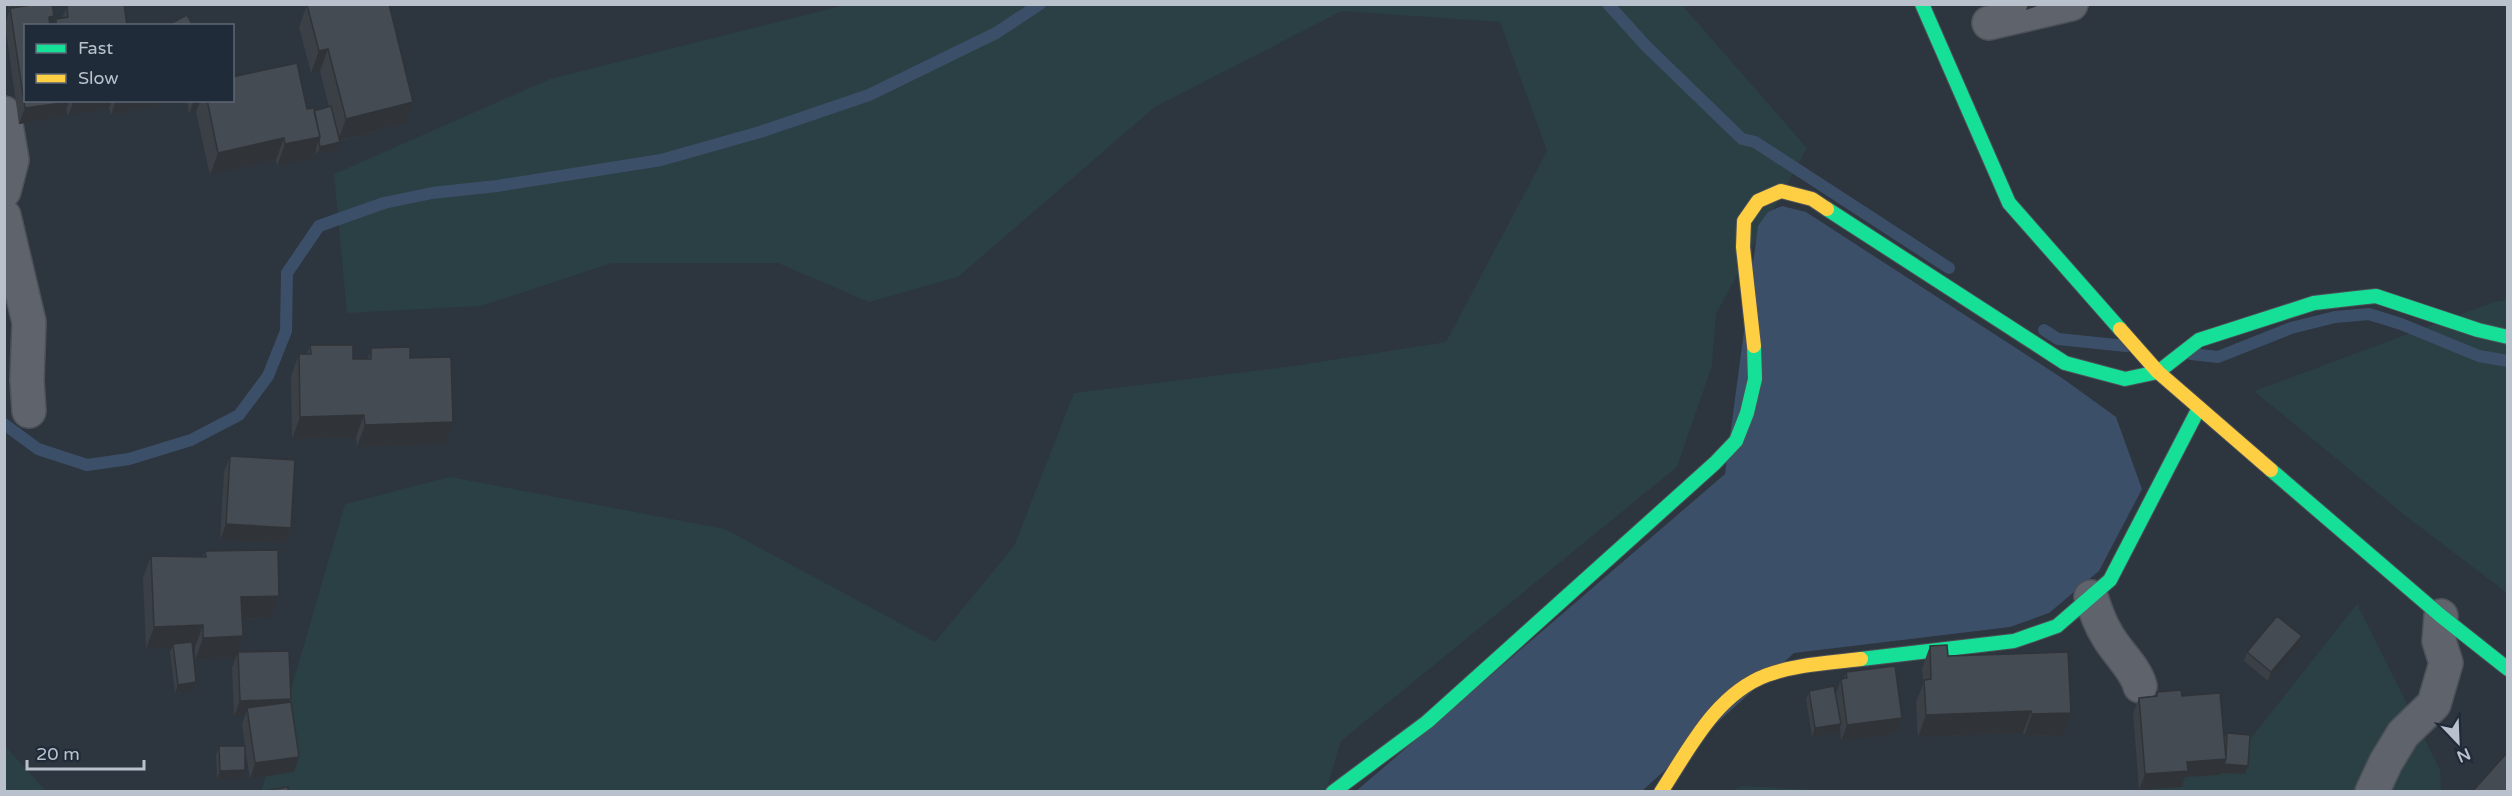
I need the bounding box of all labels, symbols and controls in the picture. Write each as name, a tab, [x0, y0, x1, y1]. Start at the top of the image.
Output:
legend	[24, 24, 234, 102]
text: Fast	[78, 37, 113, 59]
text: Slow	[78, 67, 119, 89]
north arrow	[2428, 712, 2488, 772]
scale bar	[27, 733, 144, 771]
text: 20 m	[36, 743, 80, 765]
text: N	[2454, 743, 2473, 767]

